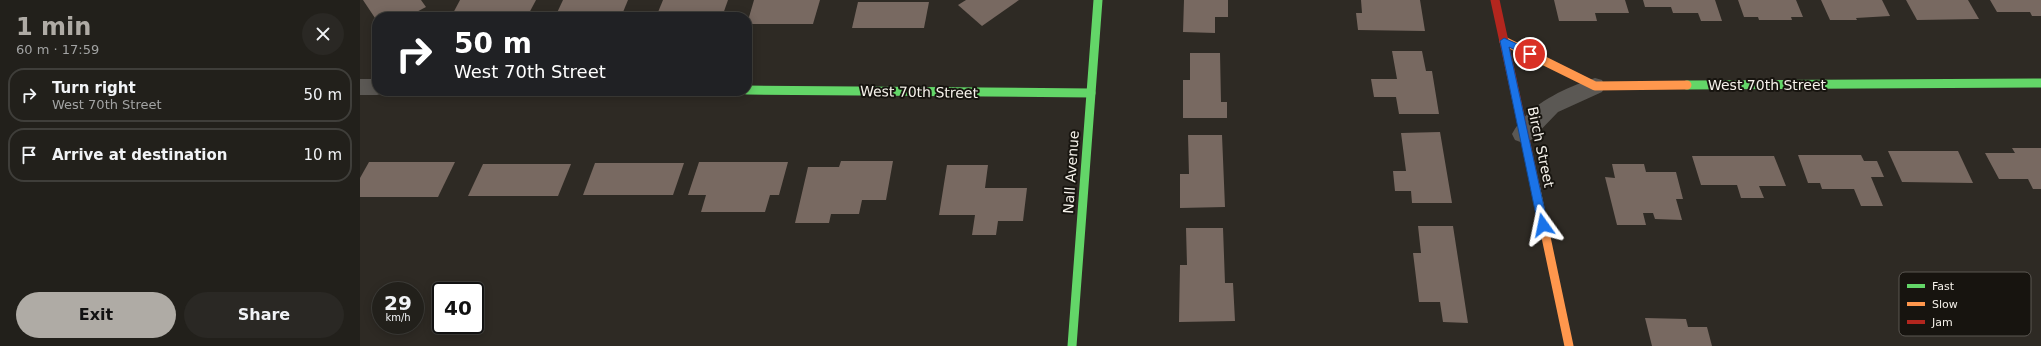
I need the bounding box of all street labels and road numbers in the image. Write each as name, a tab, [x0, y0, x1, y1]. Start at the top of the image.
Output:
street label: West 70th Street	[1708, 77, 1827, 93]
street label: West 70th Street	[860, 83, 979, 101]
street label: Birch Street	[1525, 105, 1558, 190]
street label: Nall Avenue	[1060, 130, 1082, 214]

